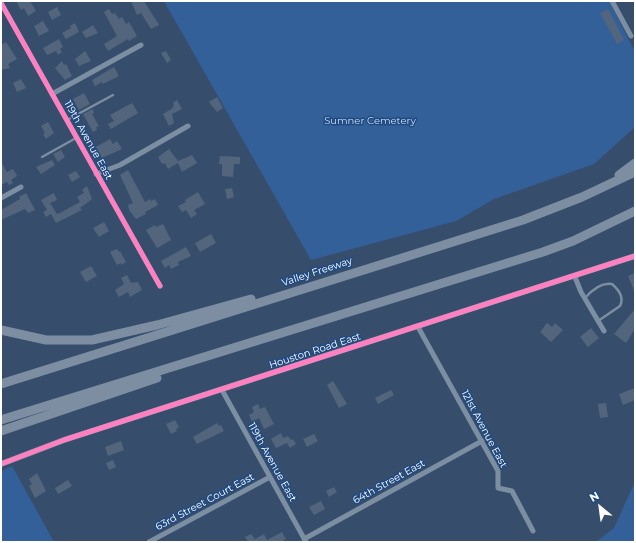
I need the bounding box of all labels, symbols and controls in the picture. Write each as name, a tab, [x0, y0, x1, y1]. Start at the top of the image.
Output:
street label: 119th Avenue East	[61, 98, 115, 182]
park label: Sumner Cemetery	[324, 115, 416, 127]
street label: Valley Freeway	[280, 255, 354, 289]
street label: Houston Road East	[268, 331, 362, 371]
street label: 121st Avenue East	[458, 388, 510, 470]
street label: 119th Avenue East	[245, 420, 299, 504]
street label: 64th Street East	[351, 457, 427, 507]
street label: 63rd Street Court East	[154, 471, 256, 533]
north arrow	[580, 487, 620, 527]
text: N	[587, 488, 601, 505]

